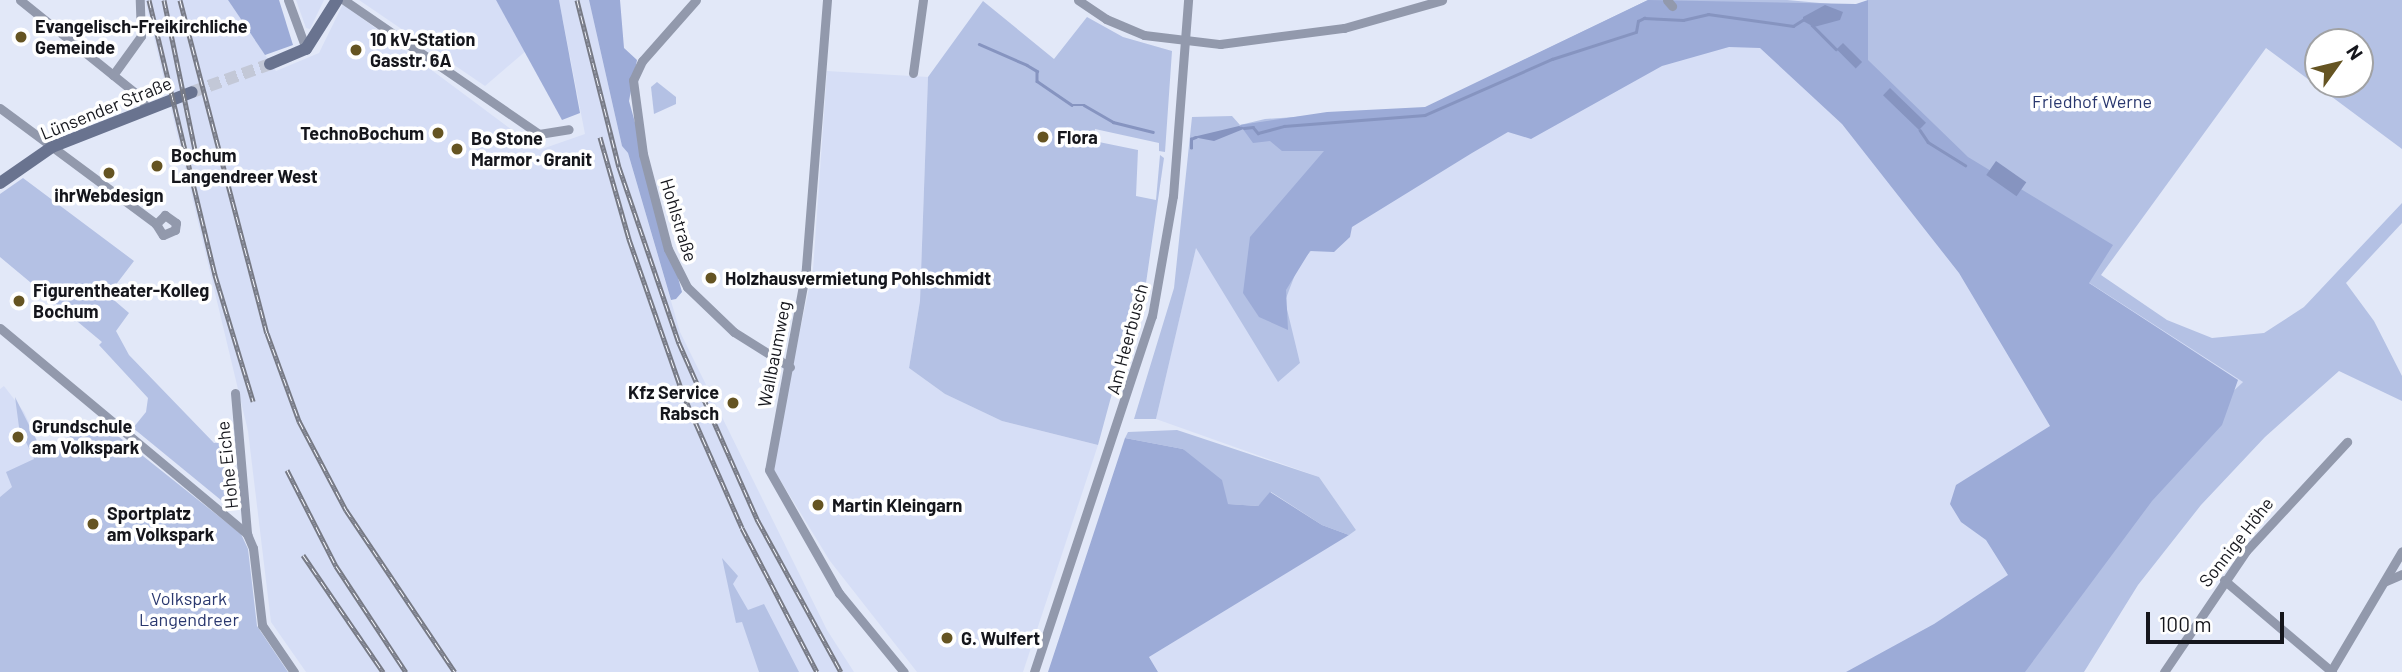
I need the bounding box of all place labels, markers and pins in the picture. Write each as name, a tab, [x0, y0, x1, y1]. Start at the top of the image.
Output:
place label: Evangelisch-Freikirchliche Gemeinde	[35, 16, 248, 58]
marker: Evangelisch-Freikirchliche Gemeinde	[13, 29, 29, 45]
place label: 10 kV-Station Gasstr. 6A	[370, 29, 475, 72]
marker: 10 kV-Station Gasstr. 6A	[348, 42, 364, 58]
place label: TechnoBochum	[300, 122, 424, 144]
marker: TechnoBochum	[430, 125, 446, 141]
place label: Flora	[1057, 126, 1098, 148]
place label: Bo Stone Marmor · Granit	[471, 128, 592, 170]
marker: Flora	[1035, 129, 1051, 145]
marker: Bo Stone Marmor · Granit	[449, 141, 465, 157]
place label: Bochum Langendreer West	[171, 145, 318, 188]
marker: Bochum Langendreer West	[149, 158, 165, 174]
marker: ihrWebdesign	[101, 165, 117, 181]
place label: ihrWebdesign	[54, 184, 164, 206]
place label: Holzhausvermietung Pohlschmidt	[725, 267, 991, 289]
marker: Holzhausvermietung Pohlschmidt	[703, 270, 719, 286]
place label: Figurentheater-Kolleg Bochum	[33, 280, 209, 322]
marker: Figurentheater-Kolleg Bochum	[11, 293, 27, 309]
place label: Kfz Service Rabsch	[628, 382, 719, 424]
marker: Kfz Service Rabsch	[725, 395, 741, 411]
place label: Grundschule am Volkspark	[32, 416, 139, 458]
marker: Grundschule am Volkspark	[10, 429, 26, 445]
place label: Martin Kleingarn	[832, 494, 962, 516]
marker: Martin Kleingarn	[810, 497, 826, 513]
place label: Sportplatz am Volkspark	[107, 503, 214, 546]
marker: Sportplatz am Volkspark	[85, 516, 101, 532]
place label: G. Wulfert	[961, 627, 1040, 649]
marker: G. Wulfert	[939, 630, 955, 646]

